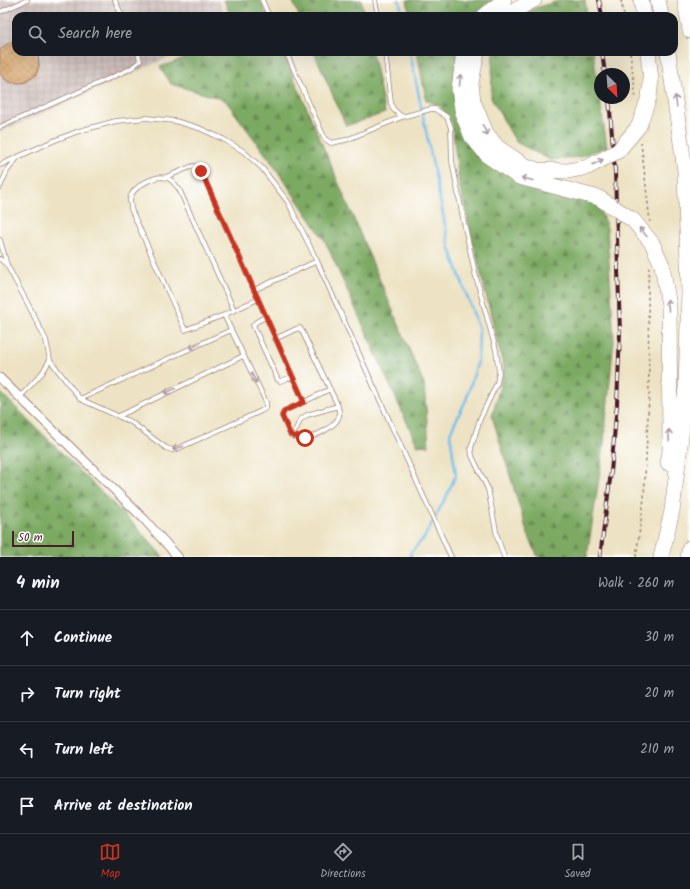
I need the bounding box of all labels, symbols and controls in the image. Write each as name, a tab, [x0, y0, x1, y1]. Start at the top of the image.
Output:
search box	[12, 12, 678, 56]
text: Search here	[58, 22, 132, 46]
icon: search	[26, 23, 48, 45]
north arrow	[594, 68, 630, 104]
one-way arrow	[456, 74, 463, 87]
one-way arrow	[672, 95, 680, 108]
one-way arrow	[482, 124, 489, 136]
one-way arrow	[592, 157, 604, 165]
route end	[192, 162, 210, 180]
one-way arrow	[521, 175, 534, 183]
one-way arrow	[638, 226, 647, 237]
one-way arrow	[664, 299, 672, 312]
one-way arrow	[189, 343, 201, 350]
one-way arrow	[250, 371, 258, 383]
one-way arrow	[164, 388, 176, 395]
route start	[296, 429, 314, 447]
one-way arrow	[666, 429, 673, 442]
one-way arrow	[171, 445, 184, 452]
scale bar	[12, 529, 74, 548]
text: 50 m	[18, 529, 43, 547]
text: 4 min	[16, 570, 60, 597]
text: Walk · 260 m	[598, 573, 674, 594]
text: Continue	[54, 626, 112, 650]
icon: ahead	[16, 627, 38, 649]
text: 30 m	[645, 627, 674, 648]
text: Turn right	[54, 682, 121, 706]
icon: right	[16, 683, 38, 705]
text: 20 m	[644, 683, 674, 704]
text: Turn left	[54, 738, 114, 762]
icon: left	[16, 739, 38, 761]
text: 210 m	[640, 739, 674, 760]
text: Arrive at destination	[54, 794, 193, 818]
icon: arrive	[16, 795, 38, 817]
tab: Map	[99, 841, 121, 883]
tab: Directions	[320, 841, 366, 883]
tab: Saved	[565, 841, 591, 883]

